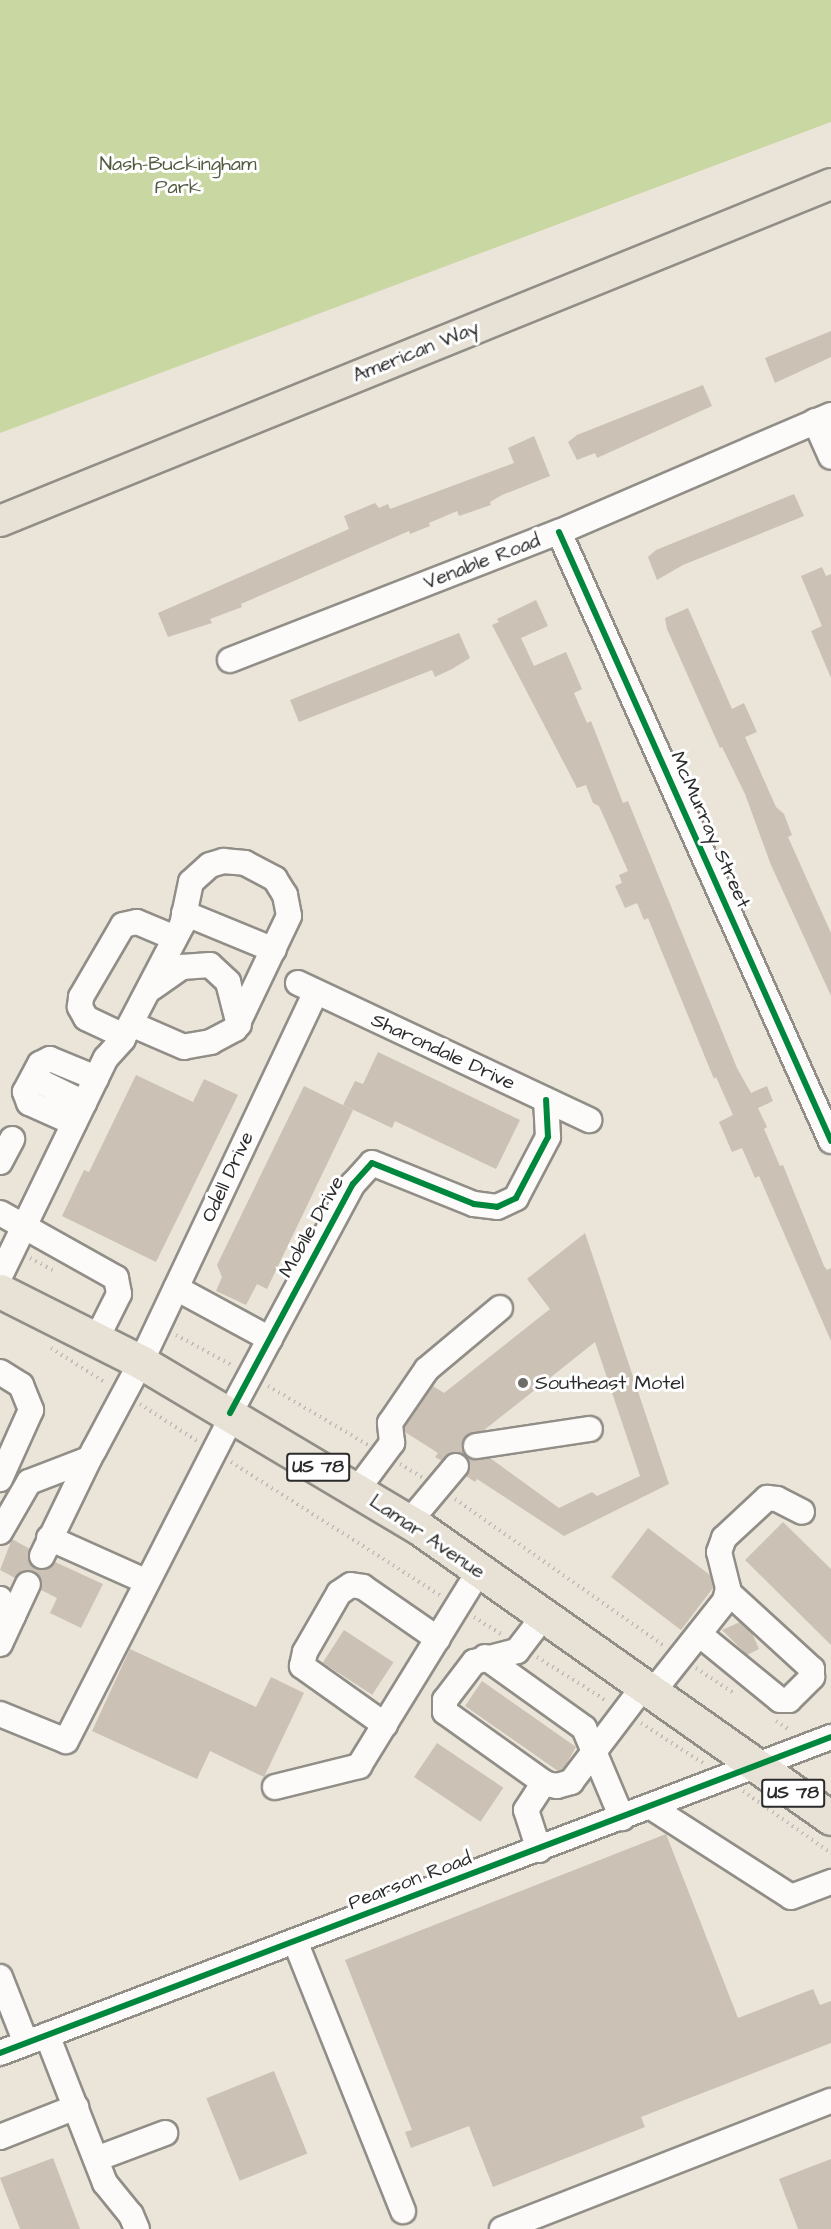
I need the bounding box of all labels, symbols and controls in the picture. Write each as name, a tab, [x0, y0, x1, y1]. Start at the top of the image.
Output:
park label: Nash-Buckingham Park	[99, 153, 257, 200]
street label: American Way	[349, 316, 483, 388]
street label: Venable Road	[420, 529, 544, 595]
street label: McMurray Street	[665, 748, 755, 912]
street label: Sharondale Drive	[367, 1008, 519, 1096]
street label: Odell Drive	[197, 1128, 259, 1226]
street label: Mobile Drive	[274, 1172, 350, 1282]
place label: Southeast Motel	[535, 1371, 684, 1395]
marker: Southeast Motel	[516, 1376, 530, 1390]
road number: US 78	[285, 1452, 351, 1482]
street label: Lamar Avenue	[365, 1490, 489, 1584]
road number: US 78	[760, 1778, 826, 1808]
street label: Pearson Road	[345, 1846, 475, 1916]

